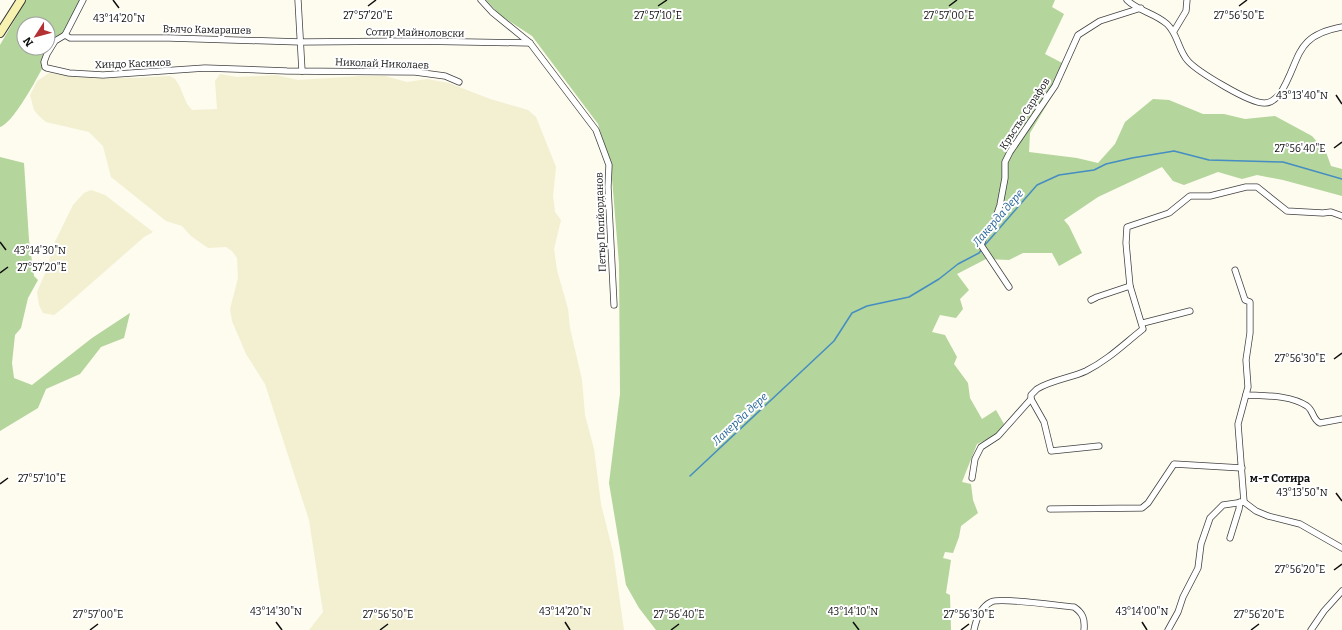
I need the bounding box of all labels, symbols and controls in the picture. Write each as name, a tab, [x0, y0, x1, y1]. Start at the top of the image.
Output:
text: 27°57'20"E	[343, 10, 393, 22]
text: 27°57'10"E	[634, 10, 682, 22]
text: 27°57'00"E	[924, 10, 974, 22]
text: 27°56'50"E	[1214, 10, 1264, 22]
text: 43°14'20"N	[93, 13, 145, 25]
north arrow	[16, 16, 56, 56]
street label: Вълчо Камарашев	[163, 23, 252, 37]
street label: Сотир Майноловски	[365, 26, 465, 40]
text: N	[20, 34, 36, 49]
street label: Николай Николаев	[335, 56, 430, 72]
street label: Хиндо Касимов	[95, 57, 172, 71]
street label: Кръстьо Сарафов	[997, 76, 1053, 152]
text: 43°13'40"N	[1276, 90, 1328, 102]
text: 27°56'40"E	[1275, 143, 1325, 155]
street label: Петър Попйорданов	[593, 172, 609, 272]
water label: Лакерда дере	[969, 187, 1026, 250]
text: 43°14'30"N	[14, 245, 66, 257]
text: 27°57'20"E	[17, 262, 67, 274]
text: 27°56'30"E	[1275, 353, 1325, 365]
water label: Лакерда дере	[709, 390, 771, 449]
district label: м-т Сотира	[1250, 472, 1311, 485]
text: 27°57'10"E	[18, 473, 66, 485]
text: 43°13'50"N	[1276, 487, 1328, 499]
text: 27°56'20"E	[1275, 564, 1325, 576]
text: 43°14'30"N	[250, 606, 302, 618]
text: 43°14'20"N	[539, 606, 591, 618]
text: 43°14'10"N	[828, 606, 878, 618]
text: 43°14'00"N	[1116, 606, 1168, 618]
text: 27°57'00"E	[73, 609, 123, 621]
text: 27°56'50"E	[363, 609, 413, 621]
text: 27°56'40"E	[654, 609, 704, 621]
text: 27°56'30"E	[944, 609, 994, 621]
text: 27°56'20"E	[1234, 609, 1284, 621]

